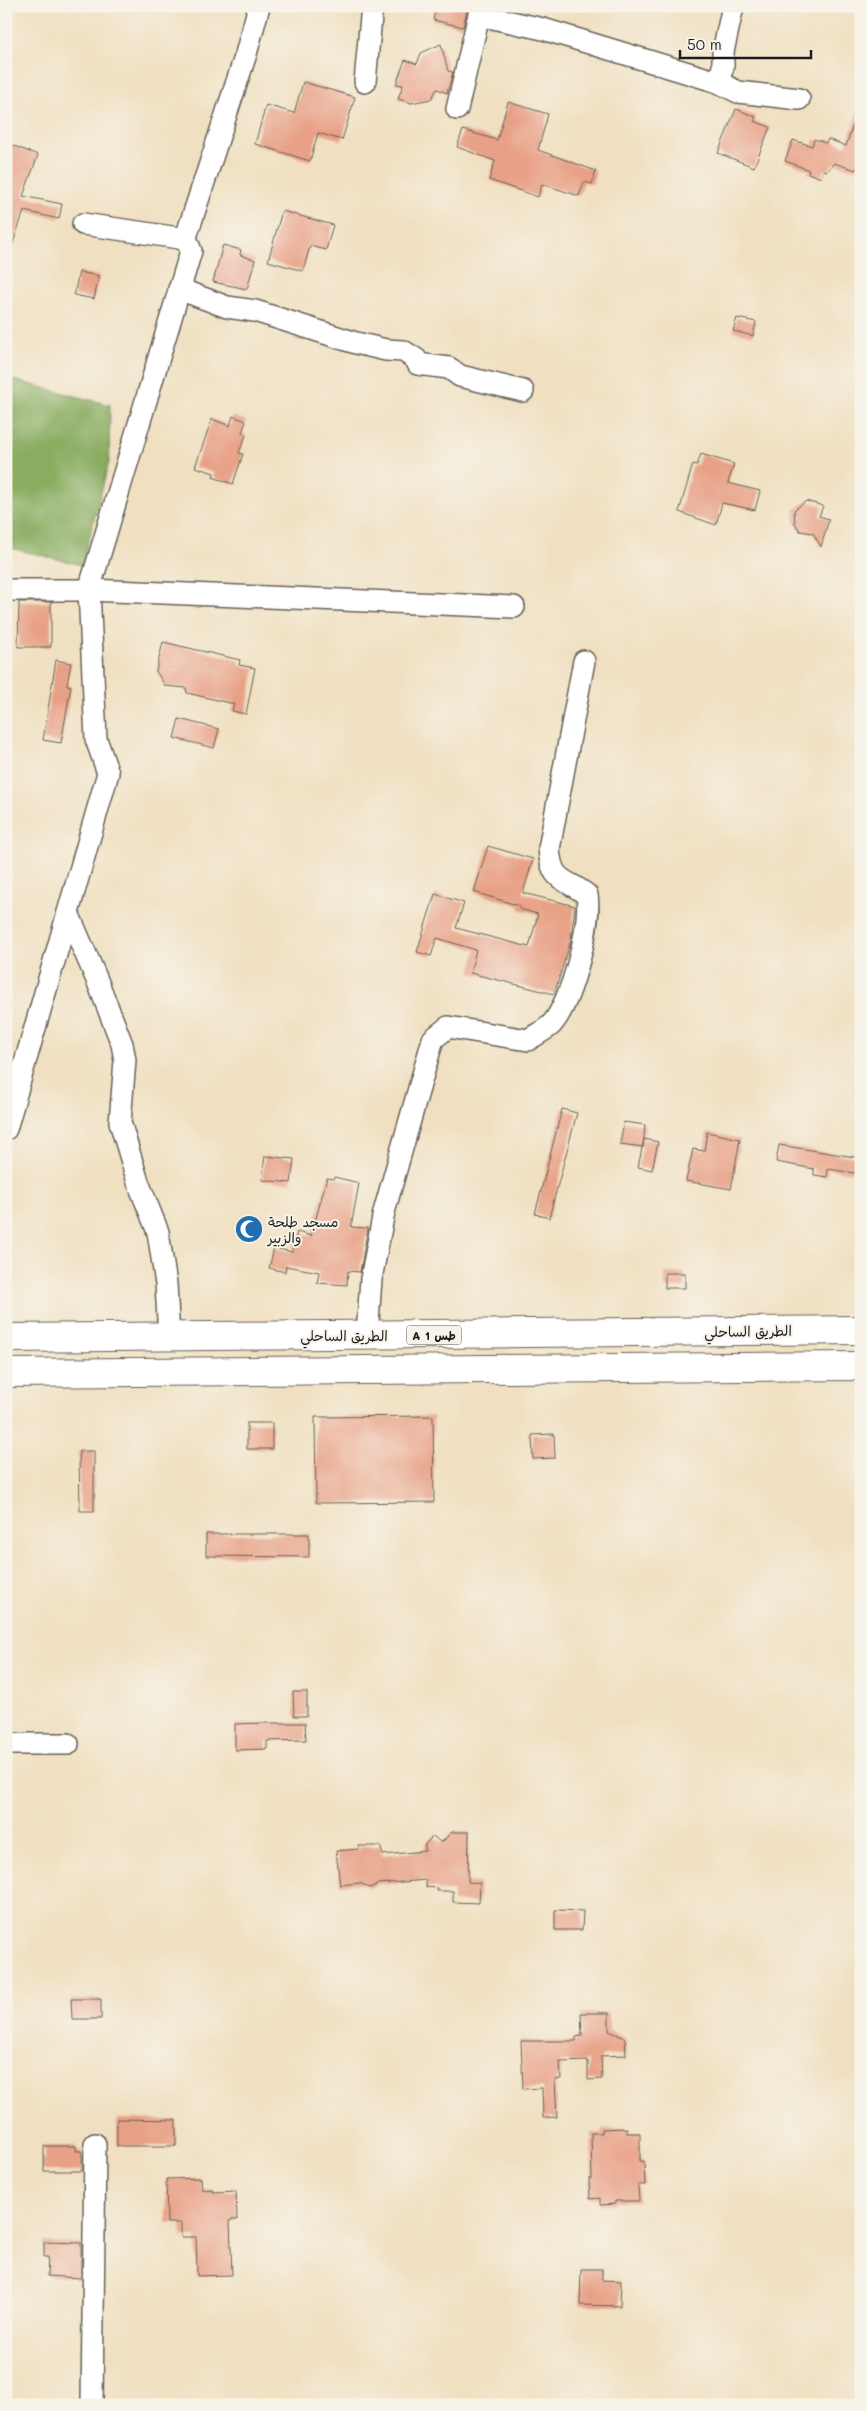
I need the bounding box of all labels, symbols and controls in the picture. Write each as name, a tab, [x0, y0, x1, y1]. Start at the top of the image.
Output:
scale bar	[680, 28, 811, 60]
text: 50 m	[687, 34, 722, 54]
place label: مسجد طلحة والزبير	[267, 1212, 338, 1247]
mosque icon: مسجد طلحة والزبير	[234, 1214, 264, 1244]
street label: الطريق الساحلي	[704, 1321, 792, 1345]
street label: الطريق الساحلي	[300, 1326, 388, 1349]
road number: A 1 طس	[406, 1326, 462, 1344]

